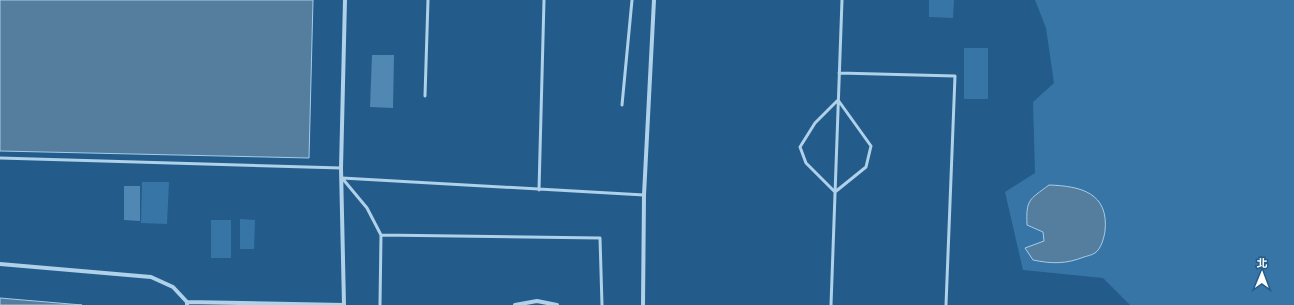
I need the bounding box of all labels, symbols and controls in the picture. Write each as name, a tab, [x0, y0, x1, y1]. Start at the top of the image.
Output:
north arrow	[1242, 253, 1282, 293]
text: 北	[1257, 256, 1268, 270]

